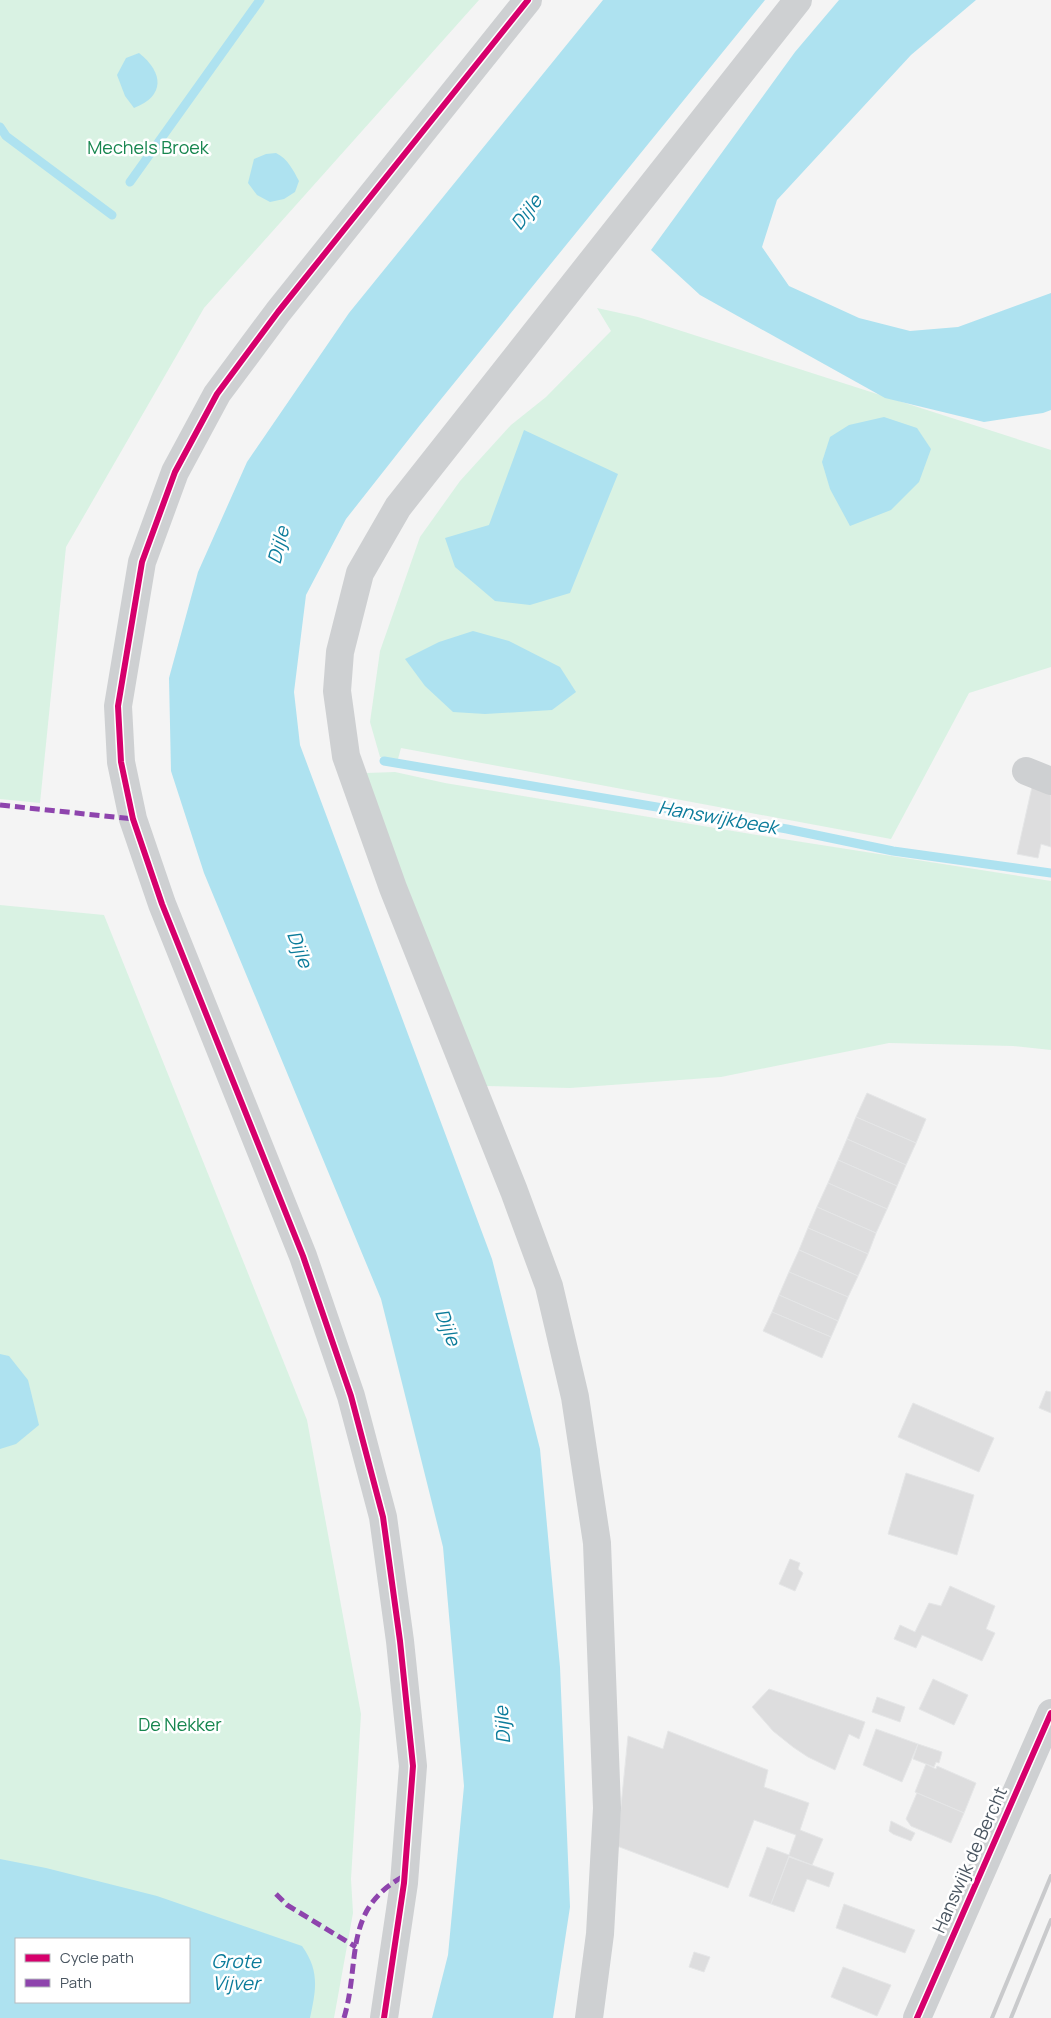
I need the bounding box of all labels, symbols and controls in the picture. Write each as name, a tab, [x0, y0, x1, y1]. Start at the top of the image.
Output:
park label: Mechels Broek	[87, 135, 210, 159]
water label: Dijle	[504, 188, 549, 235]
water label: Dijle	[261, 522, 296, 566]
water label: Hanswijkbeek	[656, 794, 782, 841]
water label: Dijle	[281, 927, 320, 973]
water label: Dijle	[429, 1305, 468, 1351]
water label: Dijle	[488, 1704, 516, 1745]
park label: De Nekker	[138, 1712, 222, 1736]
street label: Hanswijk de Bercht	[926, 1783, 1012, 1937]
legend	[15, 1938, 190, 2003]
text: Cycle path	[60, 1947, 134, 1968]
water label: Grote Vijver	[211, 1948, 263, 1996]
text: Path	[60, 1972, 92, 1993]

